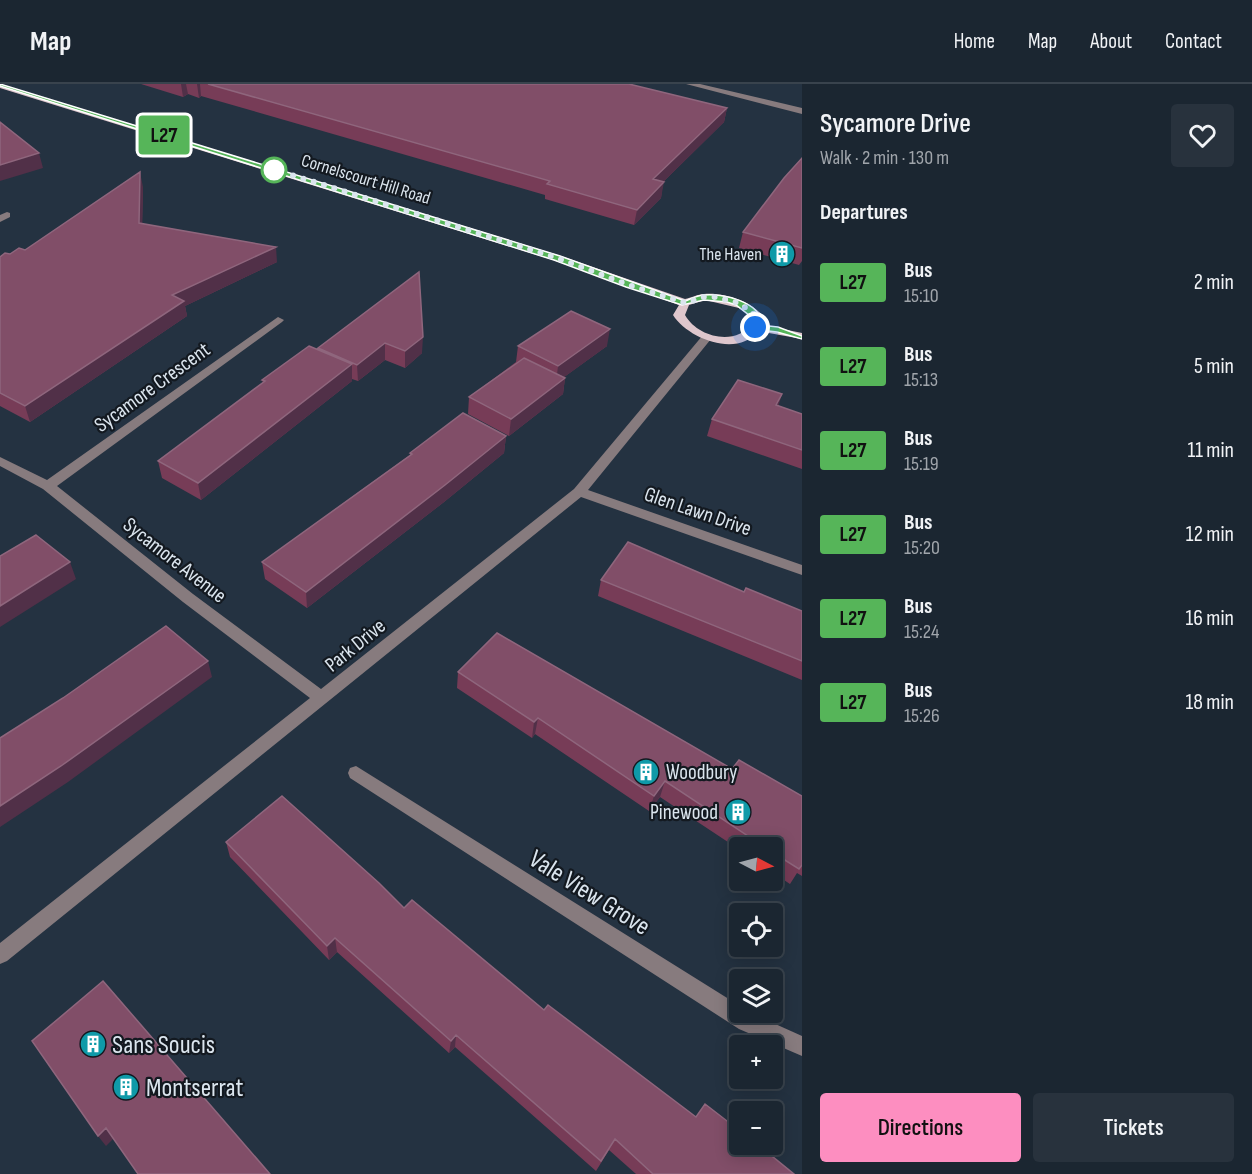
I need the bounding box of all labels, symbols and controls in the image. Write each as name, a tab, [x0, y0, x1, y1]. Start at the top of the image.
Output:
text: Map	[30, 25, 71, 58]
text: Home	[954, 29, 995, 54]
text: Map	[1028, 29, 1057, 54]
text: About	[1090, 29, 1132, 54]
text: Contact	[1165, 29, 1222, 54]
button: heart	[1171, 104, 1234, 167]
text: Sycamore Drive	[820, 107, 971, 140]
line badge: L27	[130, 116, 198, 154]
text: L27	[151, 123, 177, 148]
text: Walk · 2 min · 130 m	[820, 146, 949, 170]
street label: Cornelscourt Hill Road	[299, 150, 433, 209]
unlabelled marker	[261, 157, 287, 183]
text: Departures	[820, 199, 908, 226]
building icon: The Haven	[767, 239, 797, 269]
place label: The Haven	[699, 244, 762, 265]
text: Bus	[904, 257, 933, 284]
text: 2 min	[1194, 269, 1234, 296]
text: L27	[840, 270, 866, 295]
text: 15:10	[904, 284, 939, 308]
your location	[740, 312, 770, 342]
street label: Sycamore Crescent	[90, 337, 215, 438]
text: Bus	[904, 341, 933, 368]
text: 5 min	[1194, 353, 1234, 380]
text: L27	[840, 354, 866, 379]
text: 15:13	[904, 368, 938, 392]
text: Bus	[904, 425, 933, 452]
text: 11 min	[1187, 437, 1234, 464]
text: L27	[840, 438, 866, 463]
text: 15:19	[904, 452, 939, 476]
street label: Glen Lawn Drive	[641, 481, 755, 541]
text: Bus	[904, 509, 933, 536]
street label: Sycamore Avenue	[118, 512, 231, 608]
text: 12 min	[1186, 521, 1234, 548]
text: L27	[840, 522, 866, 547]
text: 15:20	[904, 536, 940, 560]
text: Bus	[904, 593, 933, 620]
text: 16 min	[1186, 605, 1234, 632]
text: L27	[840, 606, 866, 631]
street label: Park Drive	[320, 613, 391, 677]
text: 15:24	[904, 620, 939, 644]
text: Bus	[904, 677, 933, 704]
text: 18 min	[1186, 689, 1234, 716]
text: L27	[840, 690, 866, 715]
text: 15:26	[904, 704, 940, 728]
building icon: Woodbury	[631, 757, 661, 787]
place label: Woodbury	[666, 760, 737, 785]
building icon: Pinewood	[723, 797, 753, 827]
place label: Pinewood	[650, 800, 718, 825]
north arrow	[729, 837, 783, 891]
map controls	[729, 837, 783, 1155]
street label: Vale View Grove	[523, 844, 655, 943]
button: locate	[729, 903, 783, 957]
button: layers	[729, 969, 783, 1023]
building icon: Sans Soucis	[78, 1029, 108, 1059]
place label: Sans Soucis	[112, 1030, 215, 1061]
button: +	[729, 1035, 783, 1089]
building icon: Montserrat	[111, 1072, 141, 1102]
place label: Montserrat	[146, 1073, 244, 1104]
button: Directions	[820, 1093, 1021, 1162]
button: Tickets	[1033, 1093, 1234, 1162]
button: −	[729, 1101, 783, 1155]

